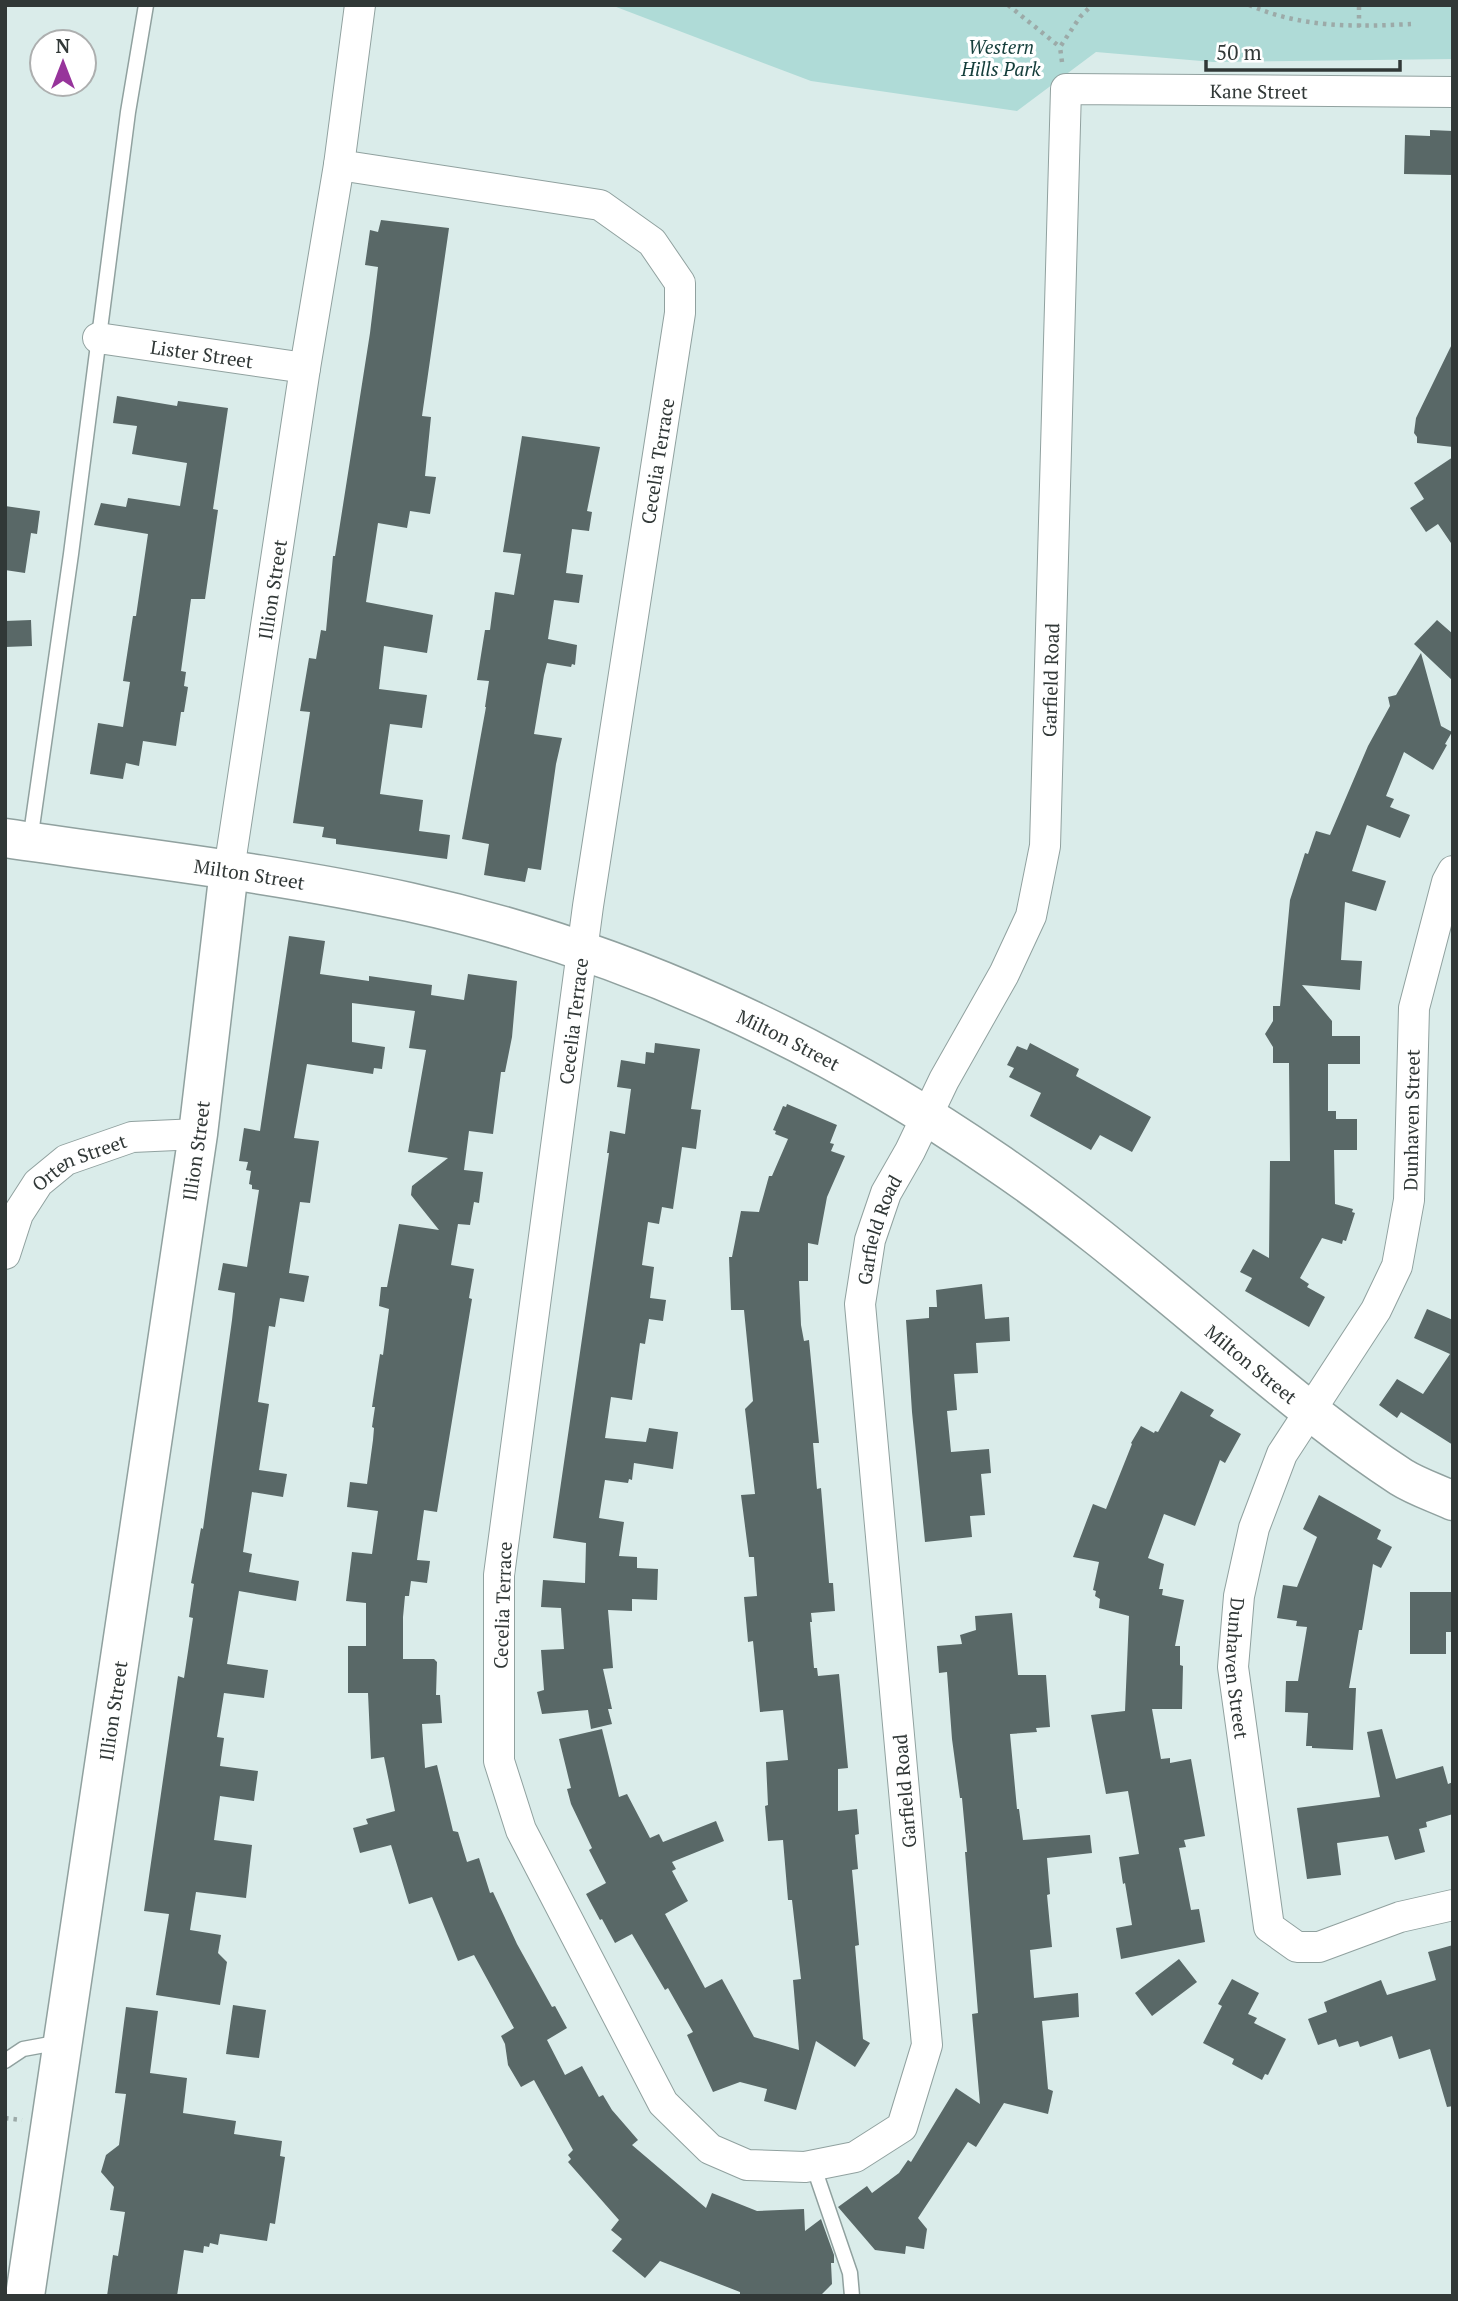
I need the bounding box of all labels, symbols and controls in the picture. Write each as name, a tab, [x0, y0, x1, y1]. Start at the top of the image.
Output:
north arrow	[28, 28, 98, 98]
scale bar	[1206, 28, 1400, 72]
text: N	[56, 33, 71, 58]
park label: Western Hills Park	[960, 34, 1042, 81]
text: 50 m	[1216, 38, 1262, 66]
street label: Kane Street	[1210, 78, 1308, 103]
street label: Lister Street	[149, 333, 255, 373]
street label: Cecelia Terrace	[635, 396, 679, 526]
street label: Illion Street	[252, 537, 291, 641]
street label: Garfield Road	[1036, 622, 1064, 737]
street label: Milton Street	[192, 852, 307, 894]
street label: Cecelia Terrace	[553, 956, 593, 1086]
street label: Milton Street	[733, 1003, 845, 1076]
street label: Dunhaven Street	[1397, 1049, 1425, 1191]
street label: Illion Street	[176, 1099, 214, 1202]
street label: Orten Street	[26, 1127, 130, 1196]
street label: Garfield Road	[851, 1170, 907, 1287]
street label: Milton Street	[1201, 1318, 1303, 1409]
street label: Cecelia Terrace	[487, 1541, 517, 1669]
street label: Dunhaven Street	[1220, 1597, 1255, 1740]
street label: Illion Street	[92, 1659, 132, 1762]
street label: Garfield Road	[887, 1733, 921, 1849]

